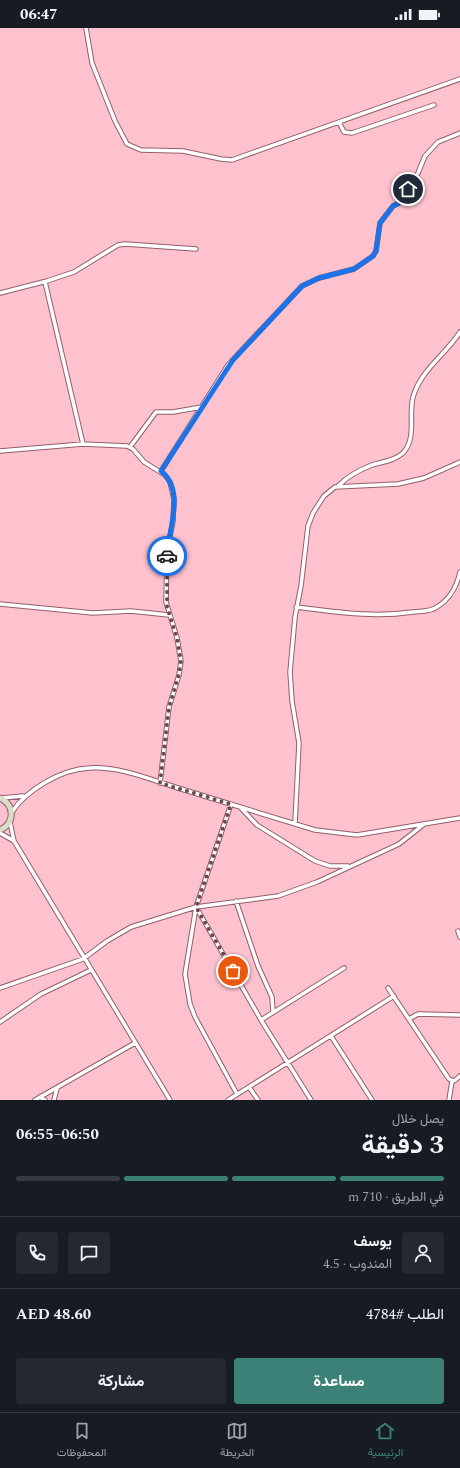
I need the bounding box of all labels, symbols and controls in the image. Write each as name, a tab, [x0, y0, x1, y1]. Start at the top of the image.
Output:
text: 06:47	[20, 3, 58, 26]
pin	[391, 172, 425, 206]
icon: home	[397, 178, 419, 200]
courier	[147, 536, 187, 576]
icon: car	[156, 545, 178, 567]
pin	[216, 954, 250, 988]
icon: bag	[222, 960, 244, 982]
text: يصل خلال	[392, 1109, 444, 1129]
text: 06:50–06:55	[16, 1123, 99, 1146]
text: 3 دقيقة	[362, 1125, 444, 1165]
text: في الطريق · 710 m	[348, 1187, 444, 1207]
text: يوسف	[354, 1230, 392, 1253]
button: phone	[16, 1232, 58, 1274]
button: chat	[68, 1232, 110, 1274]
button: person	[402, 1232, 444, 1274]
text: المندوب · 4.5	[323, 1254, 392, 1274]
text: AED 48.60	[16, 1303, 91, 1326]
text: الطلب #4784	[366, 1303, 444, 1326]
button: مشاركة	[16, 1358, 226, 1404]
button: مساعدة	[234, 1358, 444, 1404]
tab: المحفوظات	[57, 1420, 106, 1462]
tab: الخريطة	[220, 1420, 254, 1462]
tab: الرئيسية	[368, 1420, 403, 1462]

